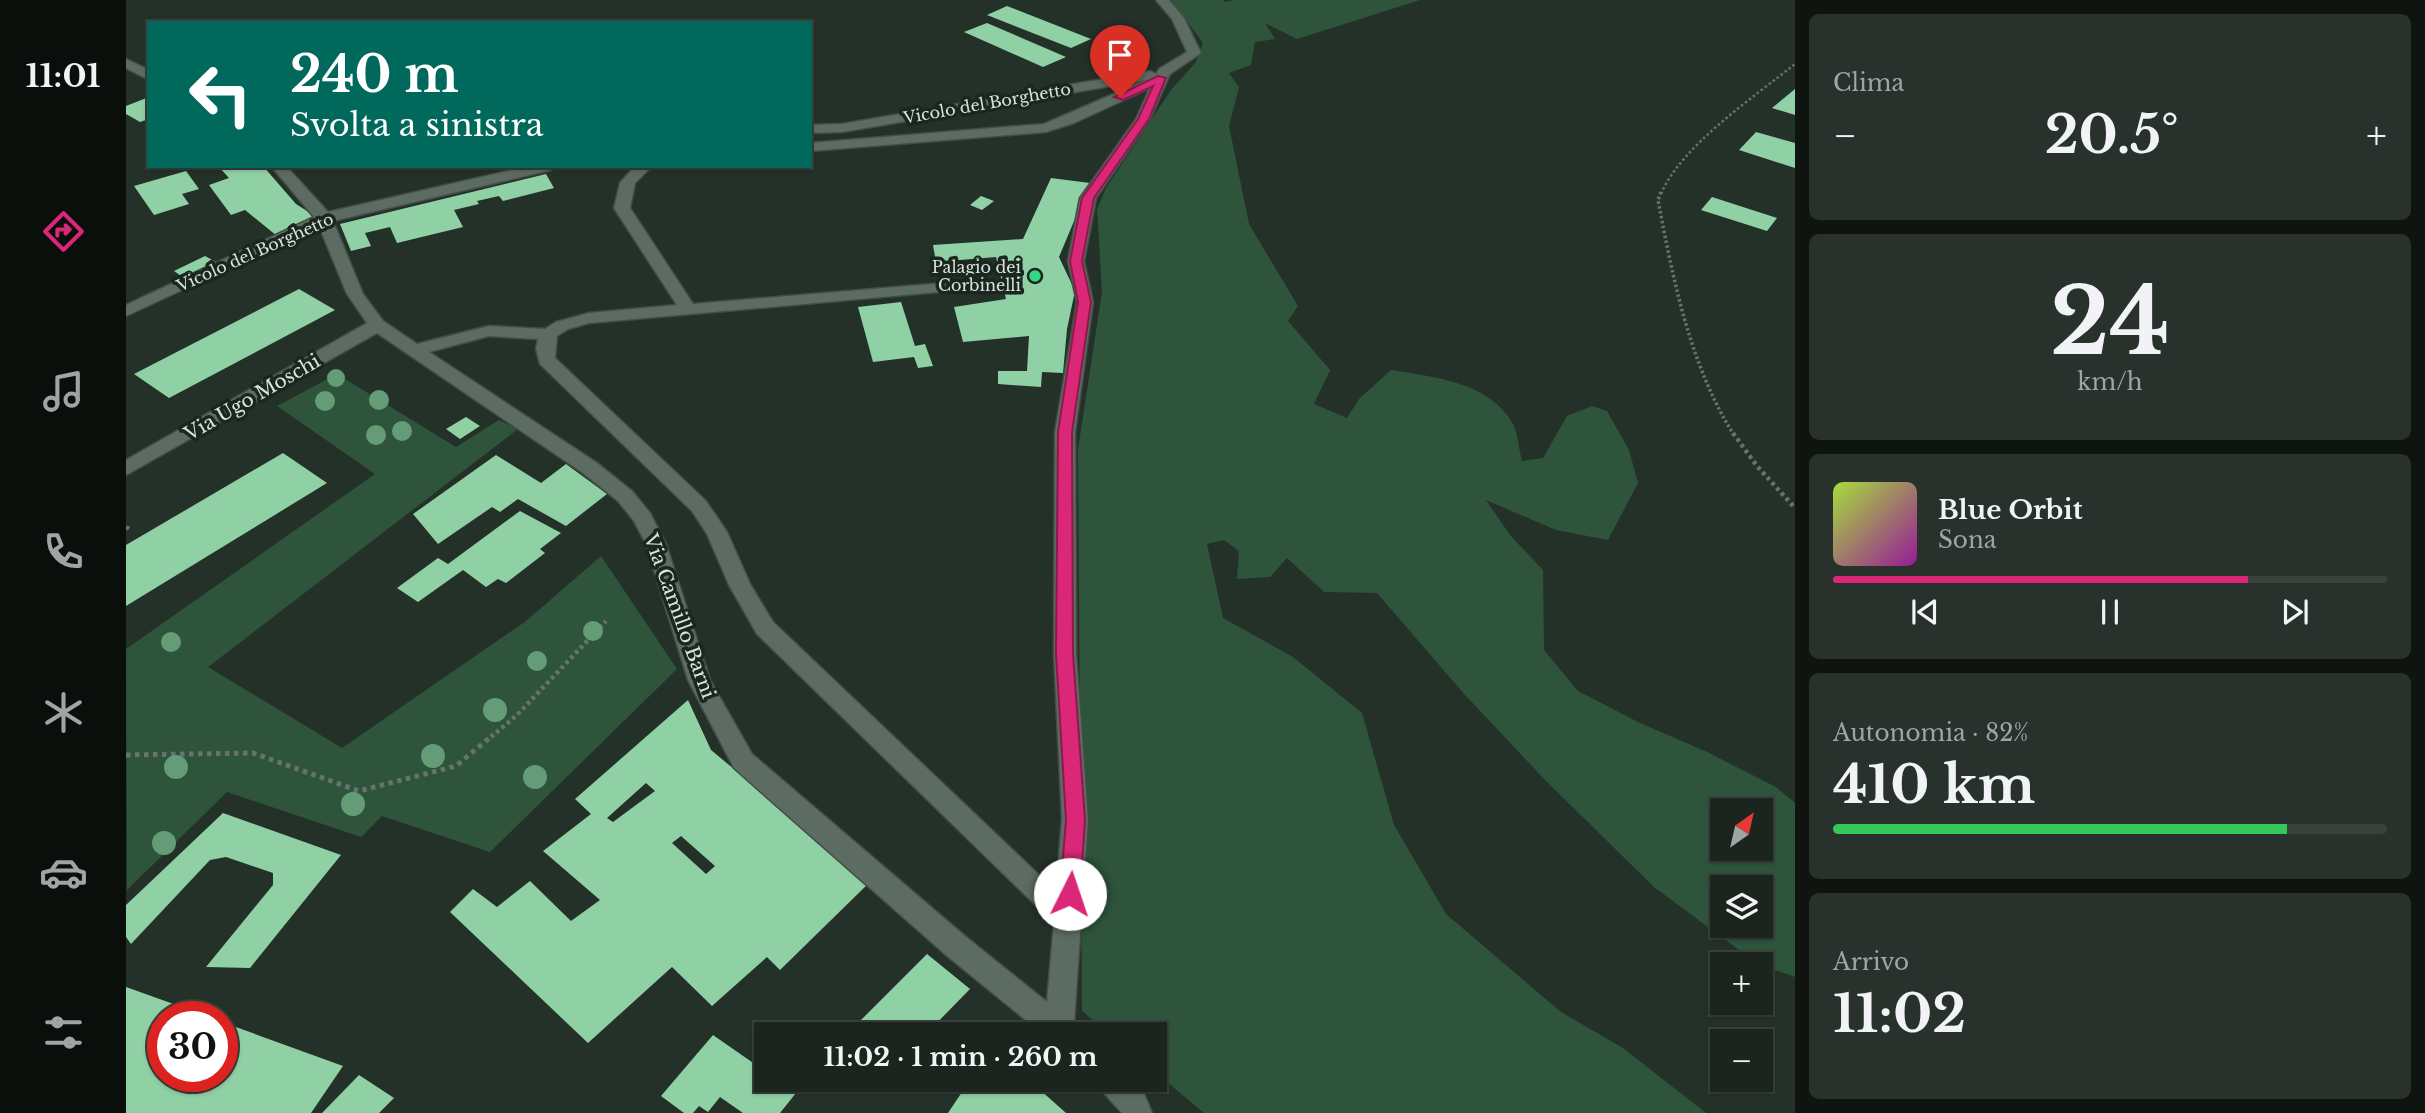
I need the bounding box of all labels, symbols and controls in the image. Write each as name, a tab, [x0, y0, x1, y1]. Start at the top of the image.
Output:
pin	[1090, 25, 1150, 97]
icon: arrive	[1101, 36, 1139, 74]
text: 240 m	[290, 44, 459, 105]
icon: left	[175, 49, 266, 140]
text: 11:01	[25, 56, 101, 96]
text: Clima	[1833, 69, 1904, 97]
street label: Vicolo del Borghetto	[901, 78, 1072, 128]
text: 20.5°	[2045, 103, 2179, 167]
text: Svolta a sinistra	[290, 105, 543, 145]
text: −	[1833, 112, 1857, 159]
text: +	[2366, 112, 2387, 159]
icon: directions	[39, 207, 88, 256]
street label: Vicolo del Borghetto	[173, 208, 337, 296]
place label: Palagio dei Corbinelli	[932, 257, 1022, 295]
text: 24	[2050, 266, 2170, 379]
marker: Palagio dei Corbinelli	[1027, 268, 1043, 284]
street label: Via Ugo Moschi	[179, 349, 325, 446]
icon: music	[39, 367, 88, 416]
text: km/h	[2077, 368, 2143, 396]
text: Blue Orbit	[1938, 494, 2083, 526]
text: Sona	[1938, 526, 1996, 554]
icon: phone	[39, 527, 88, 576]
street label: Via Camillo Barni	[639, 530, 720, 702]
icon: previous	[1906, 593, 1944, 631]
icon: pause	[2091, 593, 2129, 631]
icon: next	[2276, 593, 2314, 631]
icon: climate	[39, 688, 88, 737]
text: Autonomia · 82%	[1833, 719, 2029, 747]
text: 410 km	[1833, 753, 2035, 817]
north arrow	[1710, 798, 1773, 861]
map controls	[1710, 798, 1773, 1092]
icon: car	[39, 848, 88, 897]
position arrow	[1033, 857, 1107, 931]
button: layers	[1710, 875, 1773, 938]
text: Arrivo	[1833, 948, 1909, 976]
button: +	[1710, 952, 1773, 1015]
text: 11:02	[1833, 982, 1966, 1046]
speed limit sign: 30	[147, 1001, 238, 1092]
icon: filters	[39, 1008, 88, 1057]
button: −	[1710, 1029, 1773, 1092]
text: 11:02 · 1 min · 260 m	[824, 1041, 1097, 1073]

